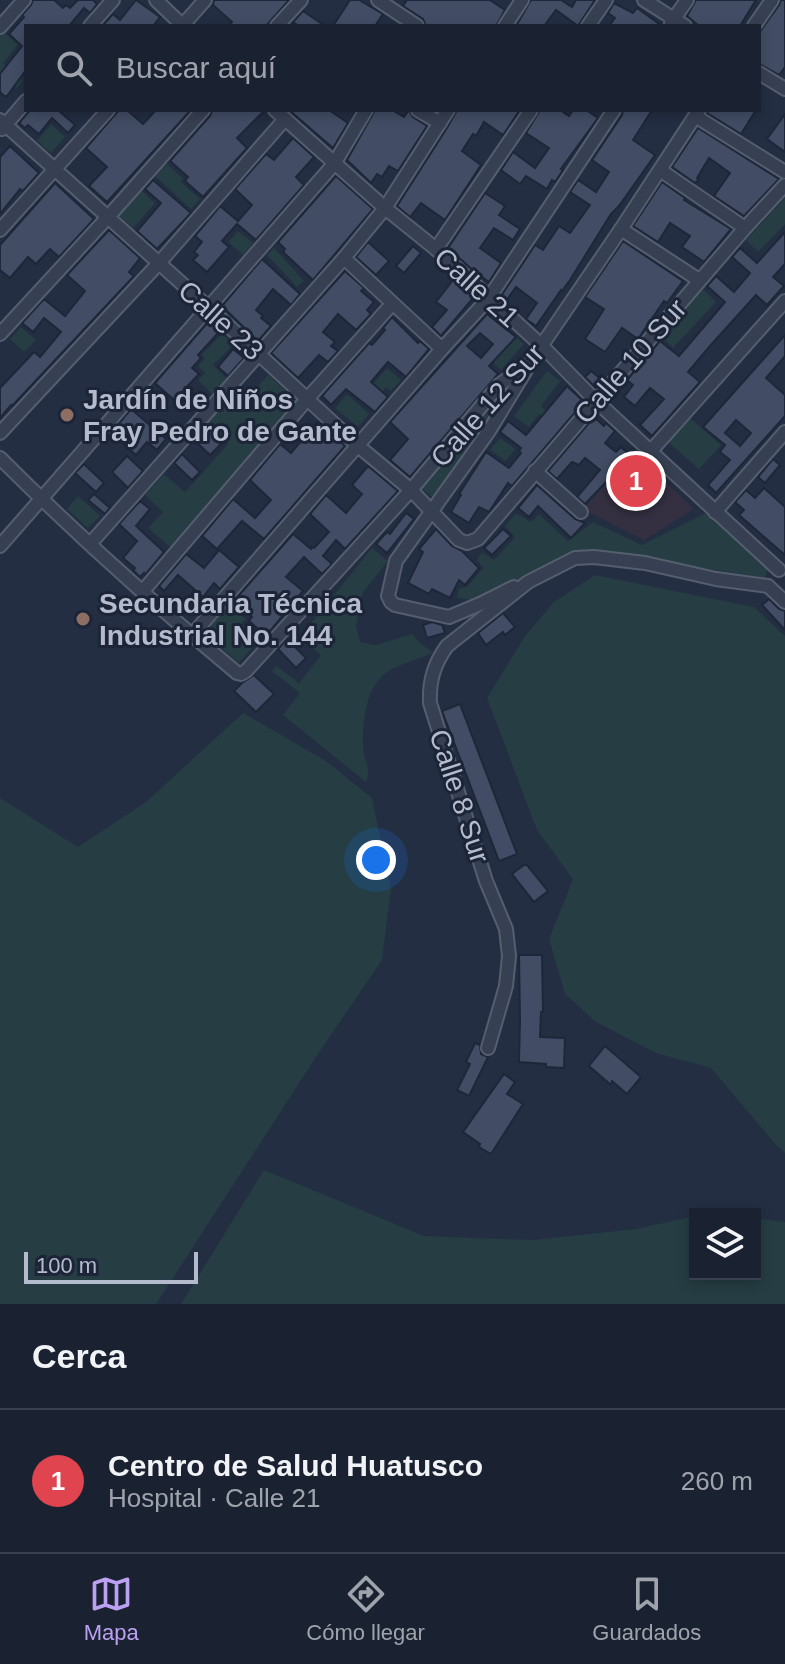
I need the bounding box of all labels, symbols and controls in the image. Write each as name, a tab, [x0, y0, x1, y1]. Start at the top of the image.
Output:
search box	[24, 24, 761, 112]
icon: search	[52, 46, 96, 90]
text: Buscar aquí	[116, 51, 276, 84]
street label: Calle 21	[428, 241, 525, 333]
street label: Calle 23	[172, 274, 269, 366]
street label: Calle 10 Sur	[568, 293, 693, 430]
street label: Calle 12 Sur	[424, 338, 550, 473]
place label: Jardín de Niños Fray Pedro de Gante	[83, 384, 357, 447]
marker: Jardín de Niños Fray Pedro de Gante	[58, 406, 76, 424]
pin: 1	[610, 451, 662, 511]
place label: Secundaria Técnica Industrial No. 144	[99, 588, 362, 651]
marker: Secundaria Técnica Industrial No. 144	[74, 610, 92, 628]
street label: Calle 8 Sur	[423, 725, 496, 867]
your location	[356, 840, 396, 880]
map controls	[689, 1208, 761, 1280]
button: layers	[689, 1208, 761, 1280]
scale bar	[24, 1248, 198, 1284]
text: 100 m	[36, 1253, 97, 1278]
text: Cerca	[32, 1337, 127, 1375]
text: Centro de Salud Huatusco	[108, 1449, 483, 1482]
text: 1	[51, 1466, 65, 1496]
text: 260 m	[681, 1466, 753, 1496]
text: Hospital · Calle 21	[108, 1483, 320, 1513]
tab: Mapa	[84, 1572, 139, 1646]
tab: Cómo llegar	[306, 1572, 425, 1646]
tab: Guardados	[592, 1572, 701, 1646]

